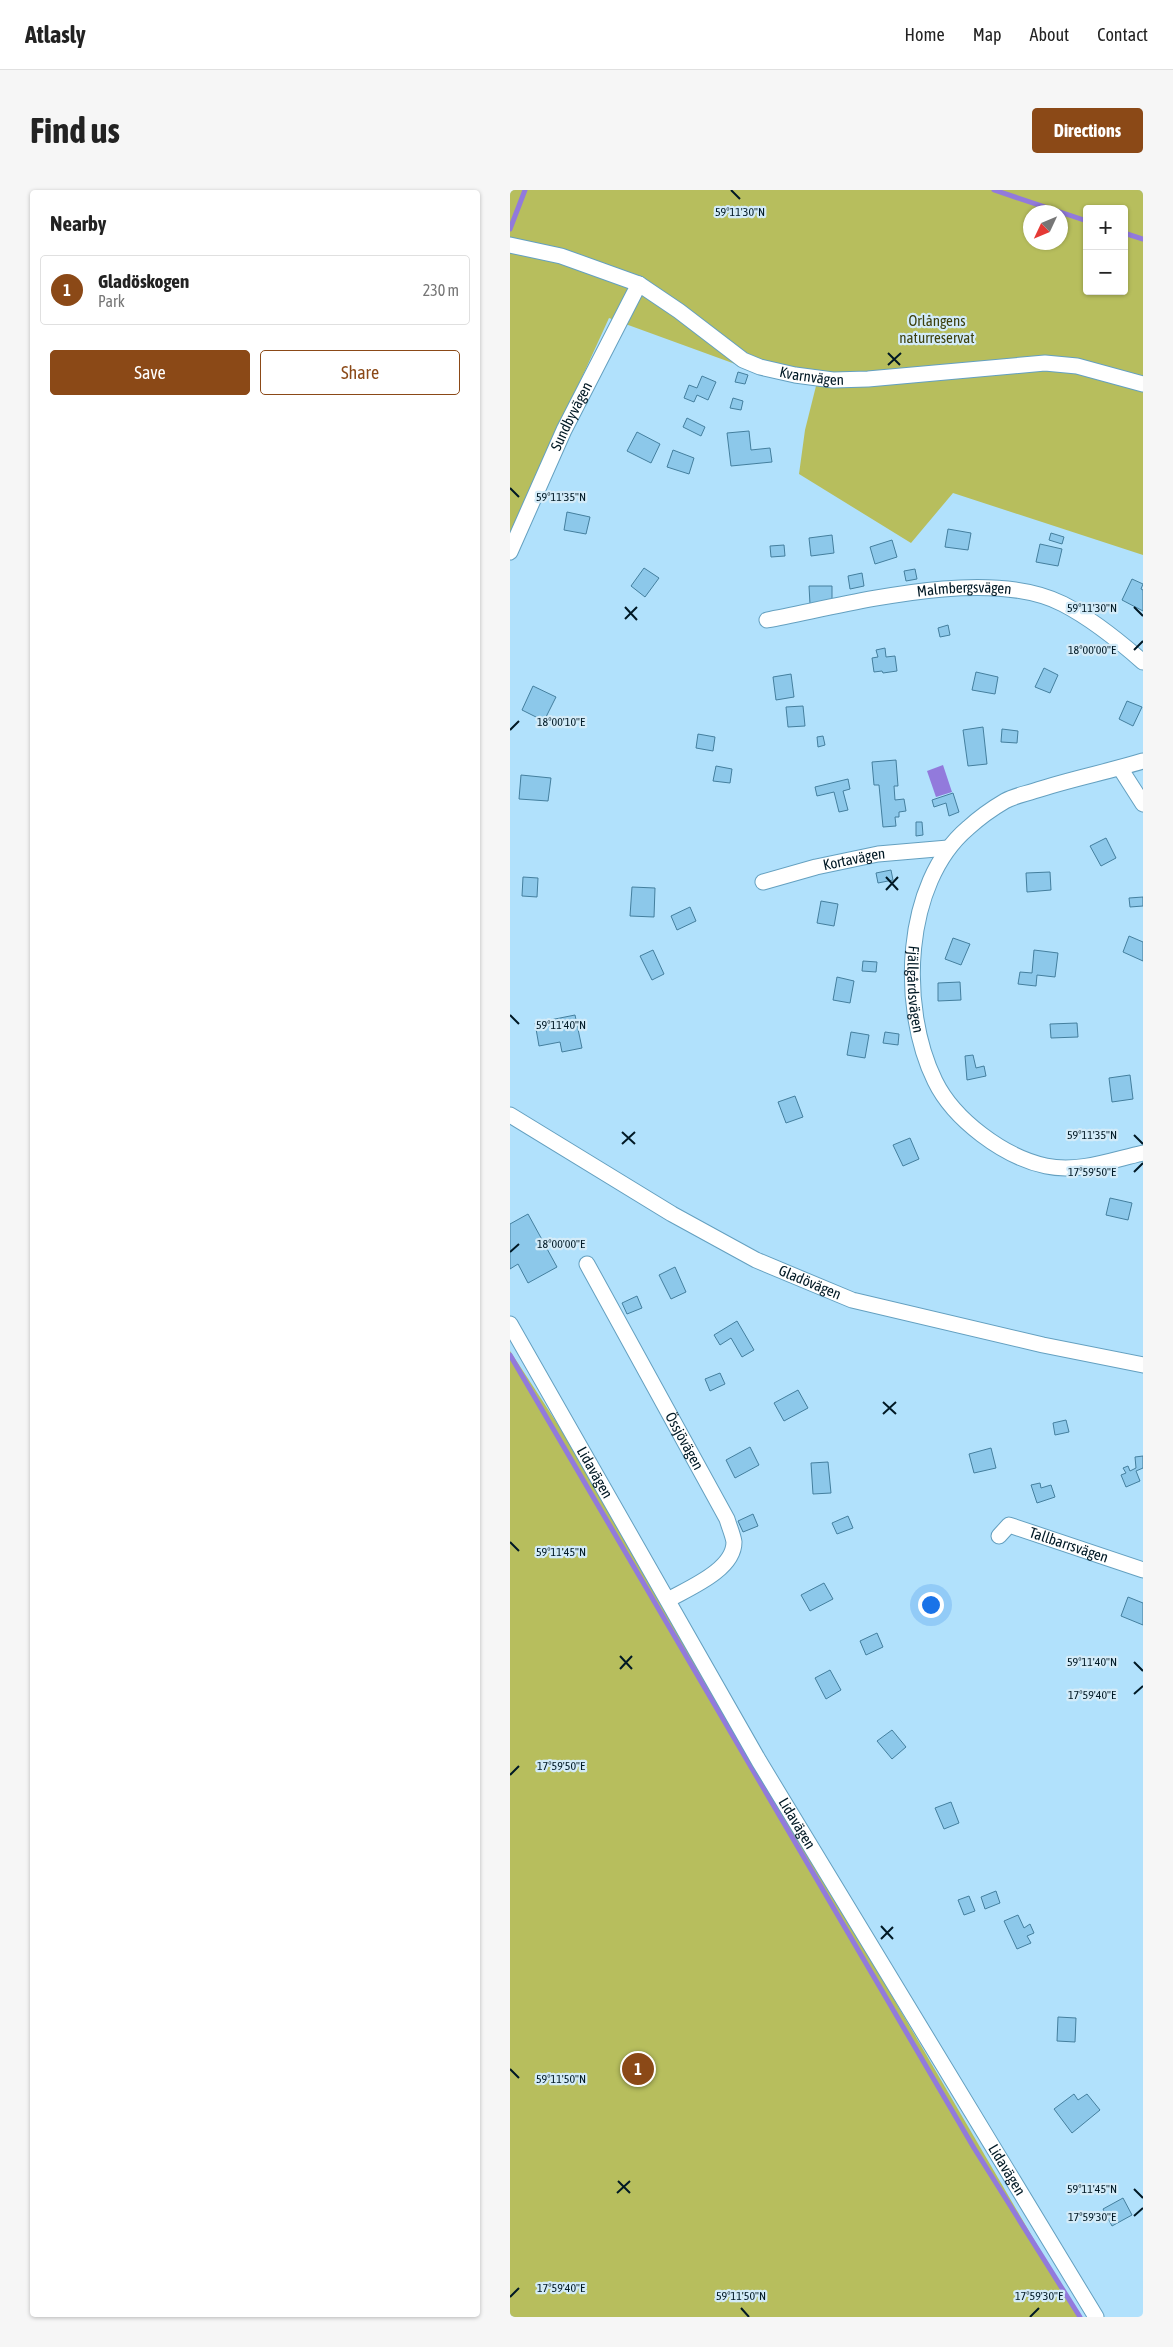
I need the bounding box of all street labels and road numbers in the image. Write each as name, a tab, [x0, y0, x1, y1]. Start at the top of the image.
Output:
street label: Kvarnvägen	[778, 363, 844, 388]
street label: Sundbyvägen	[547, 379, 595, 453]
street label: Malmbergsvägen	[916, 578, 1013, 600]
street label: Kortavägen	[821, 844, 886, 873]
street label: Fjällgårdsvägen	[904, 945, 927, 1034]
street label: Gladövägen	[776, 1261, 844, 1303]
street label: Össjövägen	[662, 1409, 707, 1473]
street label: Lidavägen	[574, 1444, 616, 1501]
street label: Tallbarrsvägen	[1027, 1524, 1111, 1566]
street label: Lidavägen	[775, 1795, 819, 1852]
street label: Lidavägen	[985, 2141, 1029, 2198]

